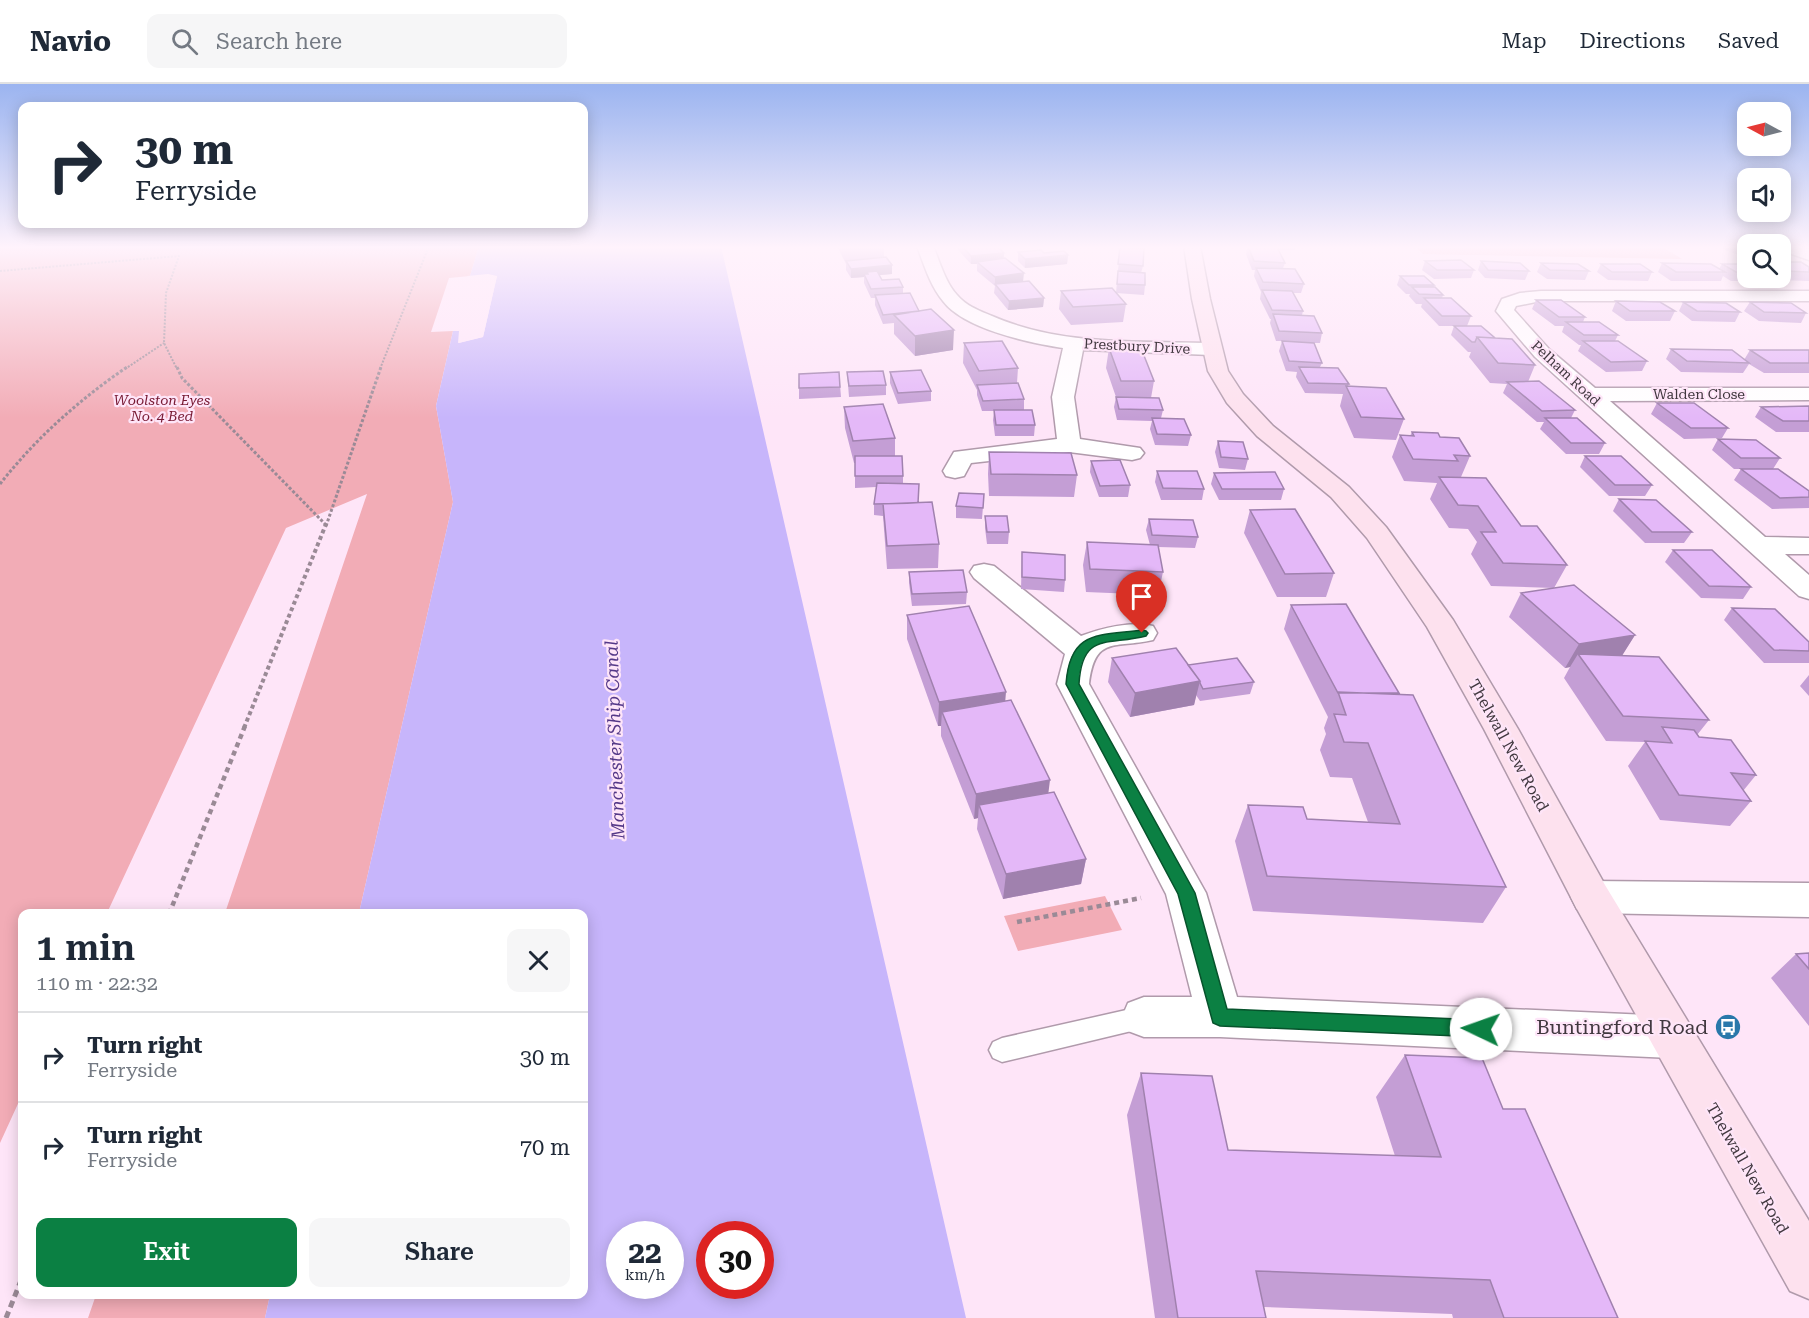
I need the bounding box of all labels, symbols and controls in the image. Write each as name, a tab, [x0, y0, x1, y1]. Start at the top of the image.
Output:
search box	[147, 14, 567, 68]
text: Navio	[30, 25, 111, 58]
icon: search	[168, 25, 201, 58]
text: Search here	[216, 29, 342, 54]
text: Map	[1502, 29, 1546, 53]
text: Directions	[1579, 29, 1685, 53]
text: Saved	[1718, 29, 1779, 53]
north arrow	[1737, 102, 1791, 156]
map controls	[1737, 102, 1791, 288]
text: 30 m	[135, 125, 233, 174]
icon: right	[36, 126, 114, 204]
button: sound	[1737, 168, 1791, 222]
text: Ferryside	[135, 175, 257, 207]
button: search	[1737, 234, 1791, 288]
street label: Prestbury Drive	[1083, 335, 1191, 357]
street label: Pelham Road	[1528, 337, 1604, 409]
street label: Walden Close	[1653, 386, 1745, 402]
park label: Woolston Eyes No. 4 Bed	[114, 392, 211, 424]
pin	[1116, 571, 1167, 633]
icon: arrive	[1125, 580, 1158, 613]
water label: Manchester Ship Canal	[601, 640, 628, 841]
street label: Thelwall New Road	[1464, 676, 1553, 815]
text: 1 min	[36, 927, 135, 969]
button: close	[507, 929, 570, 992]
text: 110 m · 22:32	[36, 971, 158, 995]
position arrow	[1449, 997, 1513, 1061]
bus stop icon: Buntingford Road	[1713, 1012, 1743, 1042]
place label: Buntingford Road	[1536, 1015, 1708, 1039]
text: Turn right	[87, 1033, 202, 1058]
icon: right	[36, 1041, 69, 1074]
text: 30 m	[520, 1045, 570, 1070]
text: Ferryside	[87, 1058, 177, 1082]
street label: Thelwall New Road	[1702, 1099, 1793, 1237]
text: Turn right	[87, 1123, 202, 1148]
icon: right	[36, 1131, 69, 1164]
text: 70 m	[520, 1135, 570, 1160]
text: Ferryside	[87, 1148, 177, 1172]
button: Exit	[36, 1218, 297, 1287]
button: Share	[309, 1218, 570, 1287]
speed limit sign: 30	[696, 1221, 774, 1299]
text: 22	[628, 1235, 662, 1270]
text: km/h	[625, 1266, 665, 1284]

